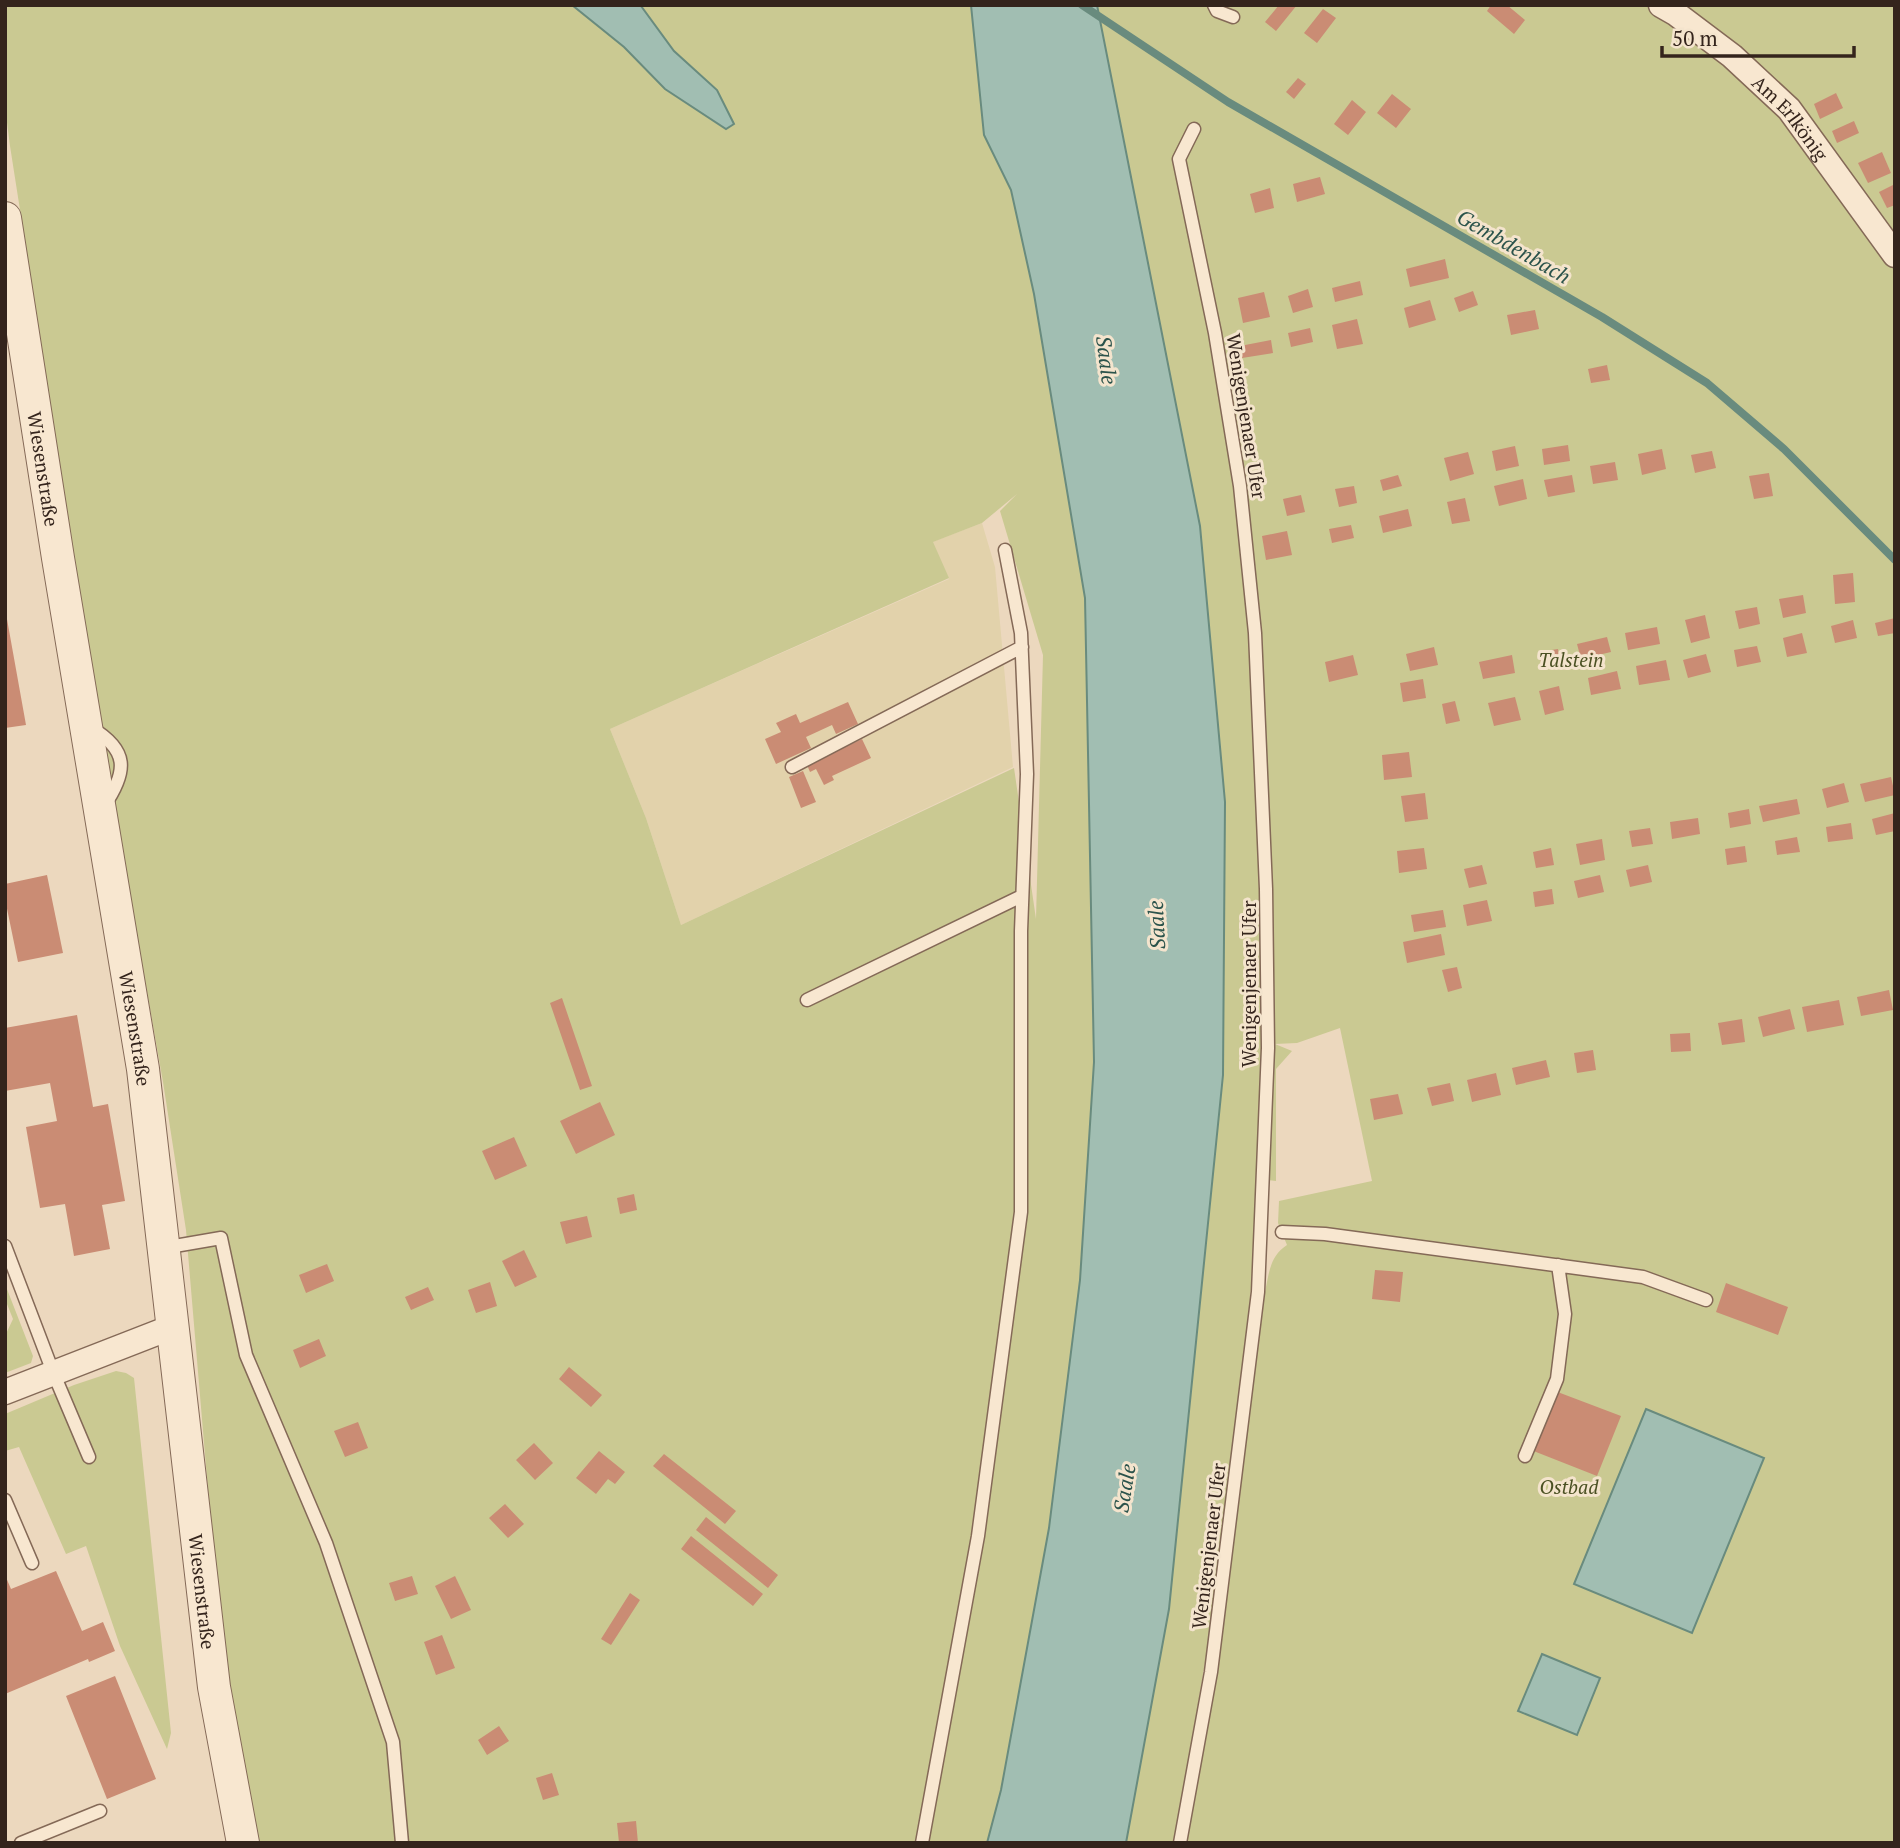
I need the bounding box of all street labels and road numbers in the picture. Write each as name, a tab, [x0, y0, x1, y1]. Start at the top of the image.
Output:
street label: Am Erlkönig	[1748, 69, 1835, 166]
street label: Wenigenjenaer Ufer	[1222, 332, 1273, 501]
street label: Wiesenstraße	[23, 410, 65, 528]
street label: Wenigenjenaer Ufer	[1236, 900, 1261, 1068]
street label: Wiesenstraße	[114, 969, 157, 1087]
street label: Wenigenjenaer Ufer	[1185, 1461, 1231, 1630]
street label: Wiesenstraße	[184, 1532, 222, 1650]

